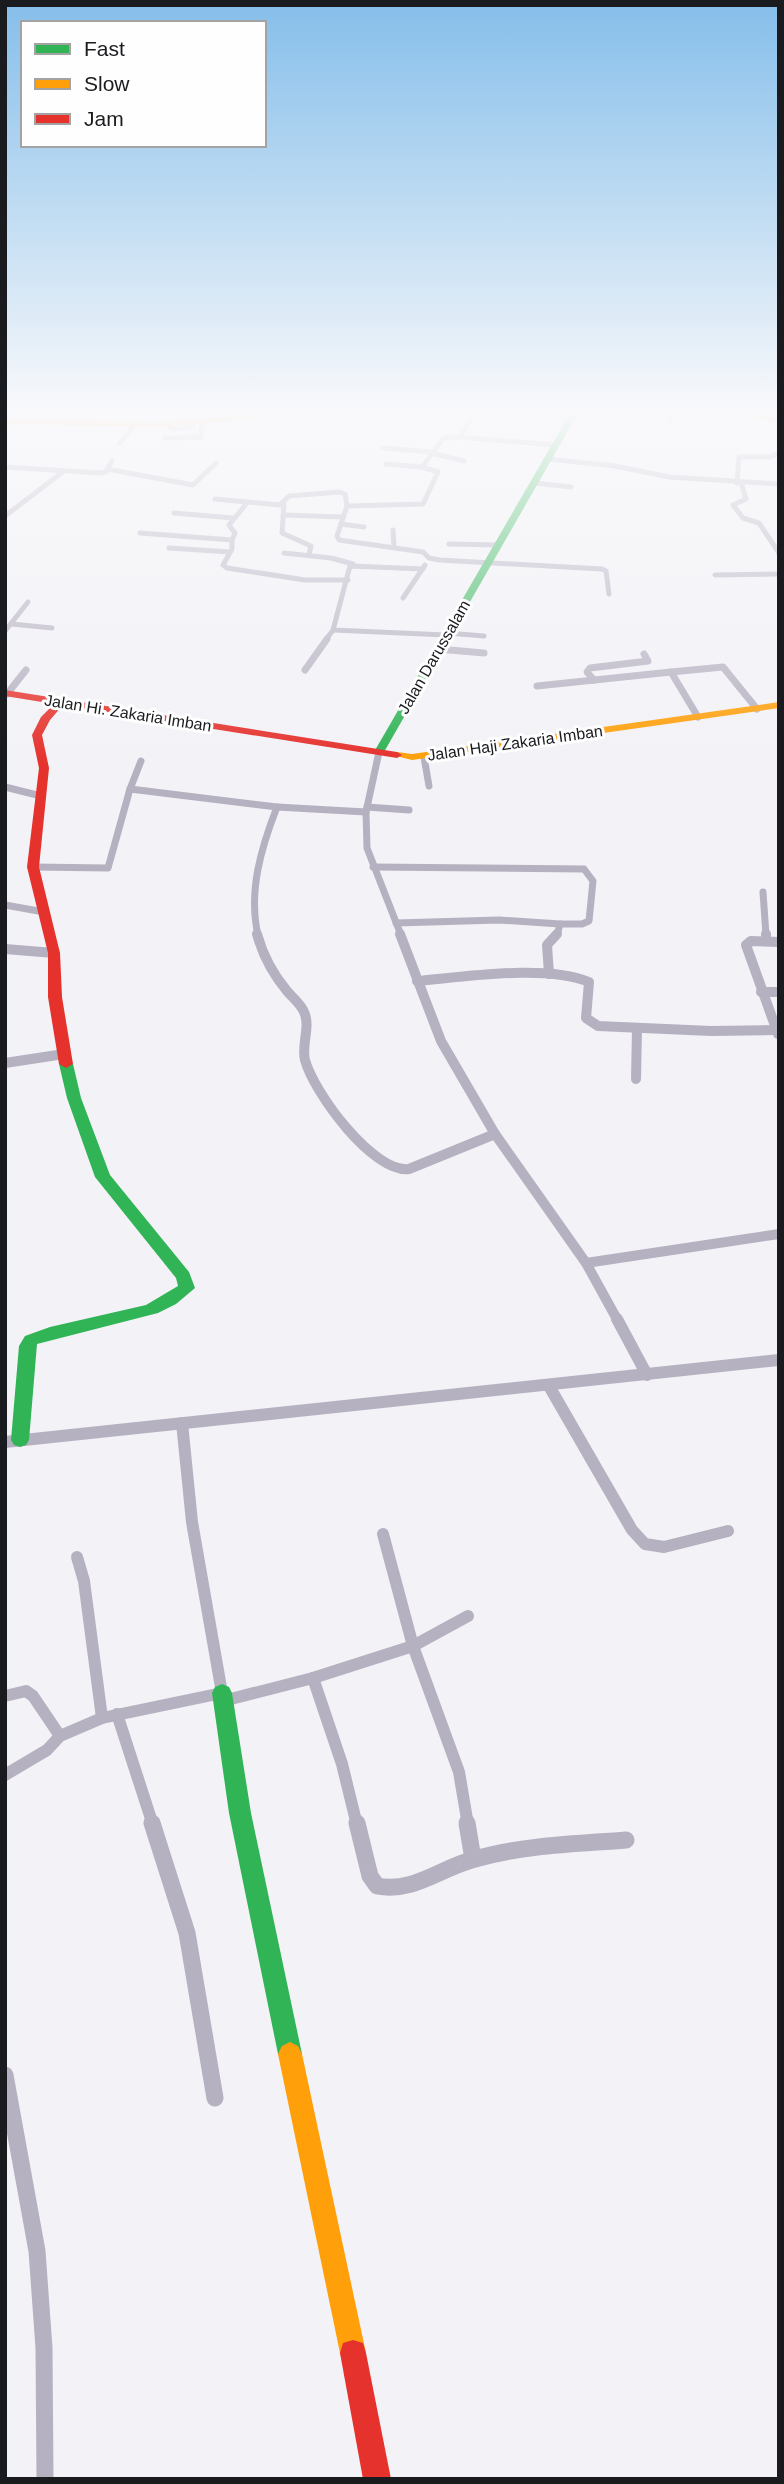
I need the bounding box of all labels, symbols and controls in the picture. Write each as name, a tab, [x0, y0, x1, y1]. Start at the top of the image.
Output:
legend	[21, 21, 266, 147]
text: Fast	[84, 37, 125, 60]
text: Slow	[84, 72, 130, 95]
text: Jam	[84, 107, 124, 130]
street label: Jalan Darussalam	[395, 597, 473, 717]
street label: Jalan Hi. Zakaria Imban	[43, 691, 213, 735]
street label: Jalan Haji Zakaria Imban	[426, 722, 604, 764]

